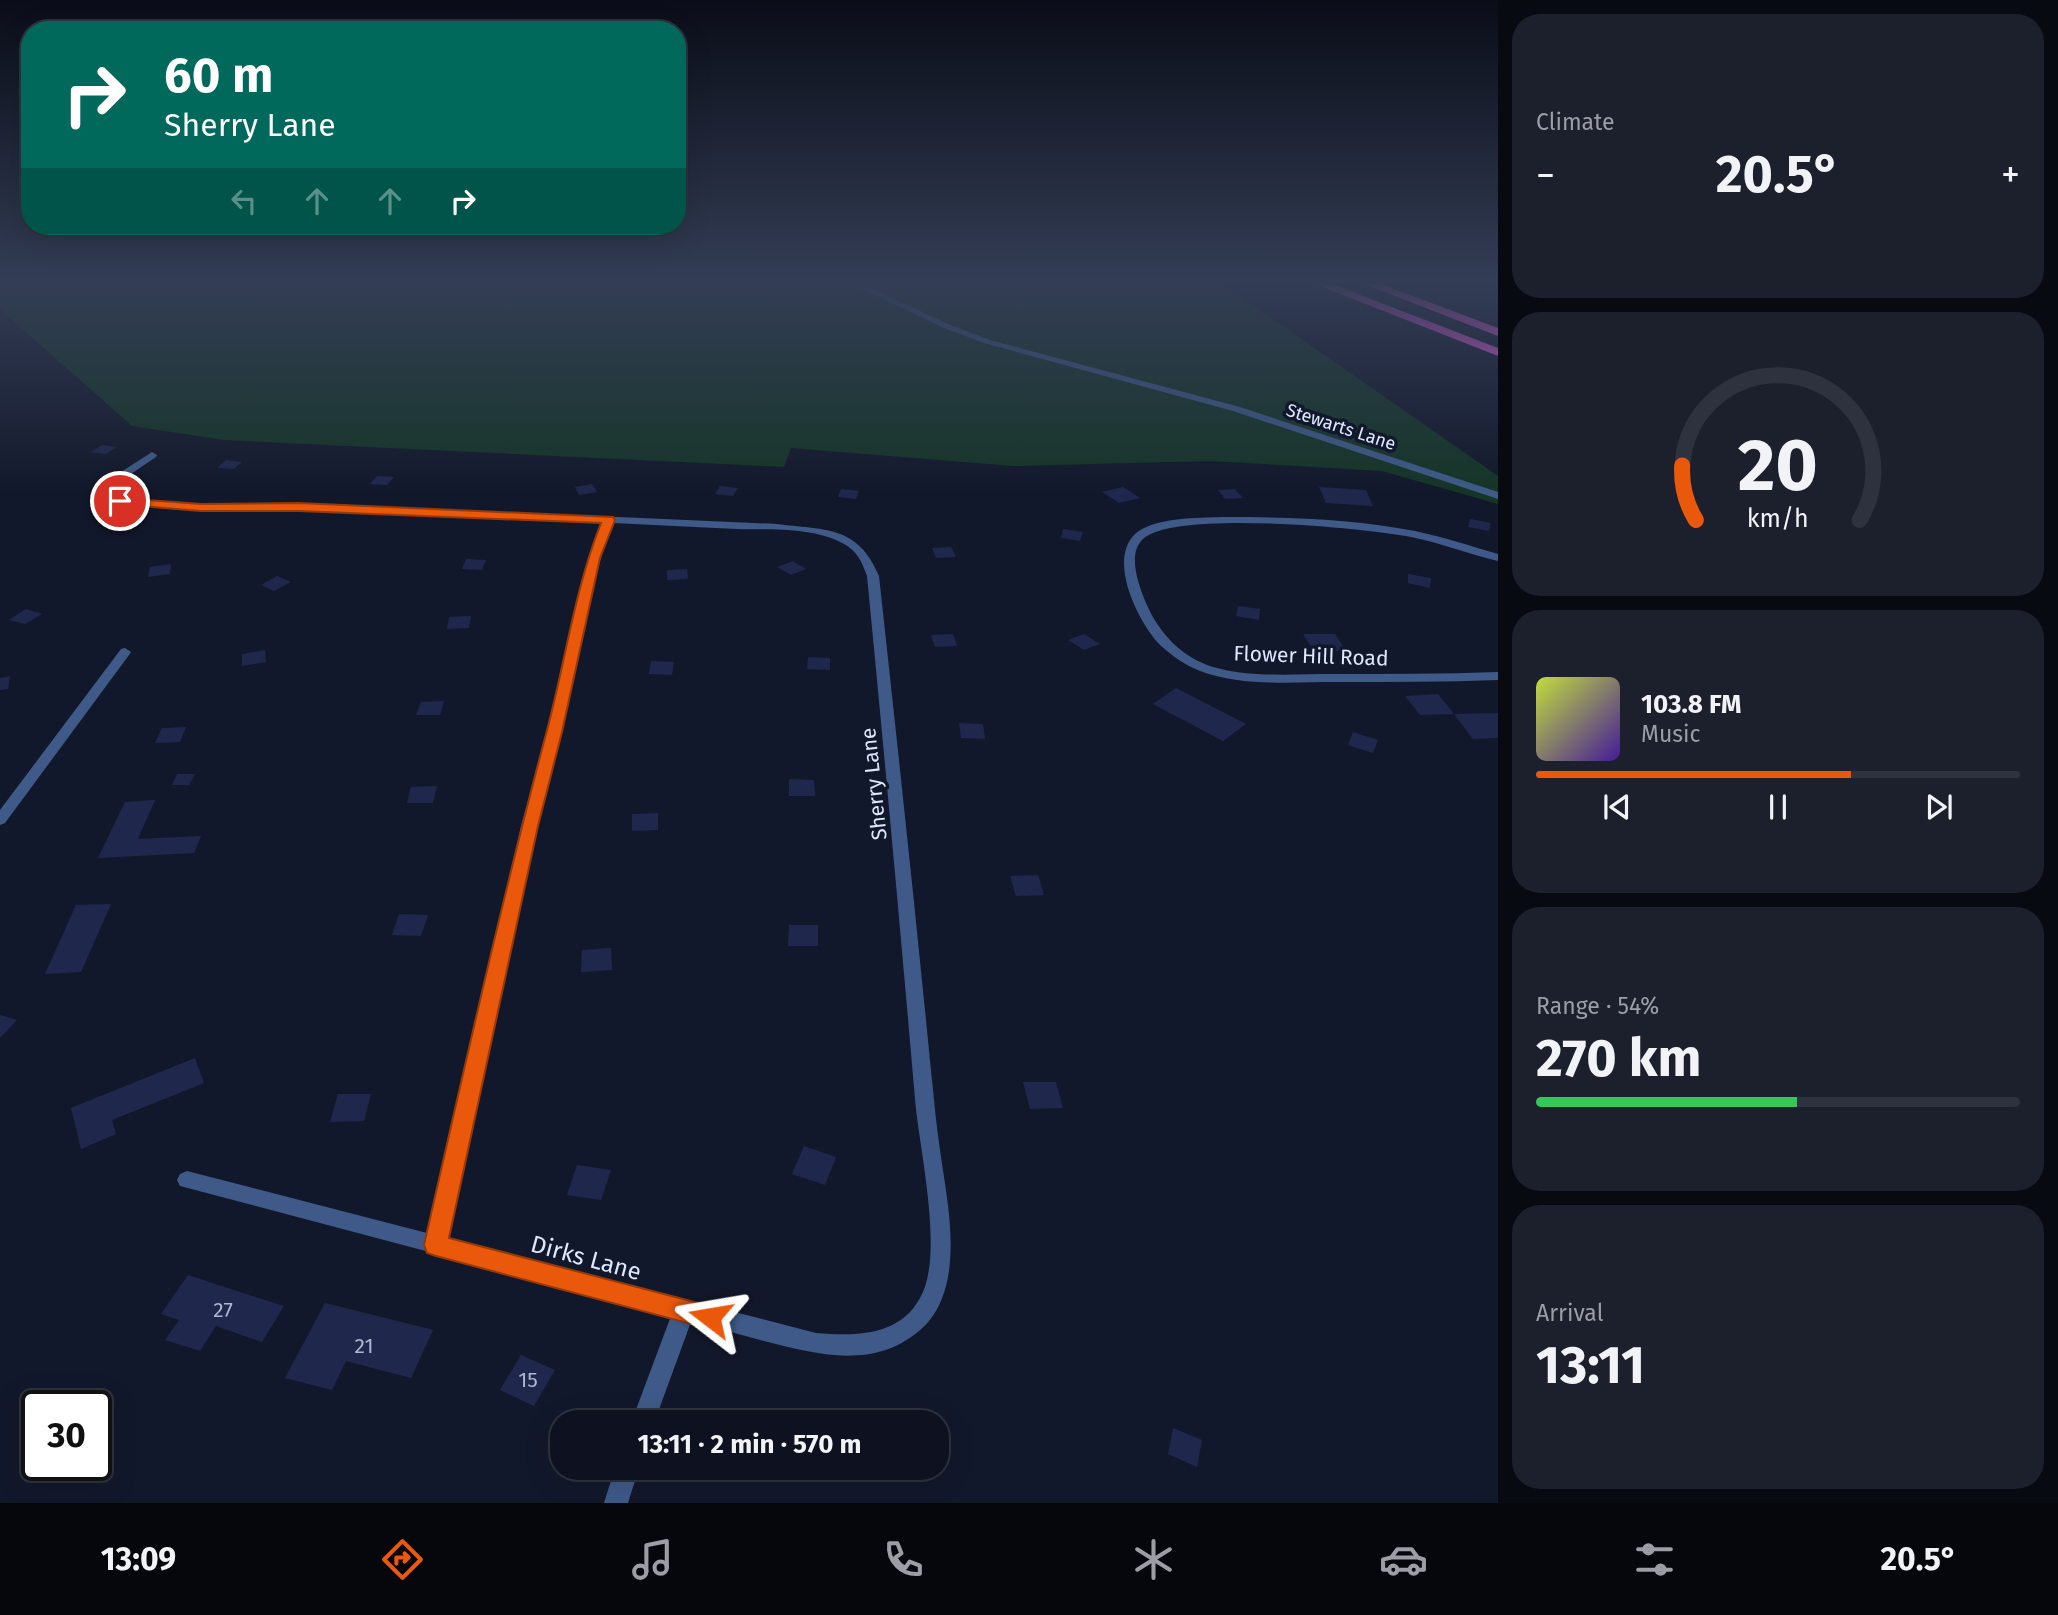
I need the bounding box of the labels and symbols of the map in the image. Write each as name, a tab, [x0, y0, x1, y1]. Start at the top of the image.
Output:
street label: Stewarts Lane	[1283, 399, 1399, 455]
pin	[90, 471, 150, 531]
street label: Flower Hill Road	[1233, 640, 1389, 672]
street label: Sherry Lane	[855, 727, 893, 841]
street label: Dirks Lane	[528, 1230, 644, 1286]
position arrow	[673, 1280, 747, 1354]
house number: 27	[213, 1297, 233, 1323]
house number: 21	[355, 1333, 373, 1359]
house number: 15	[518, 1367, 538, 1393]
speed limit sign: 30	[21, 1390, 112, 1481]

